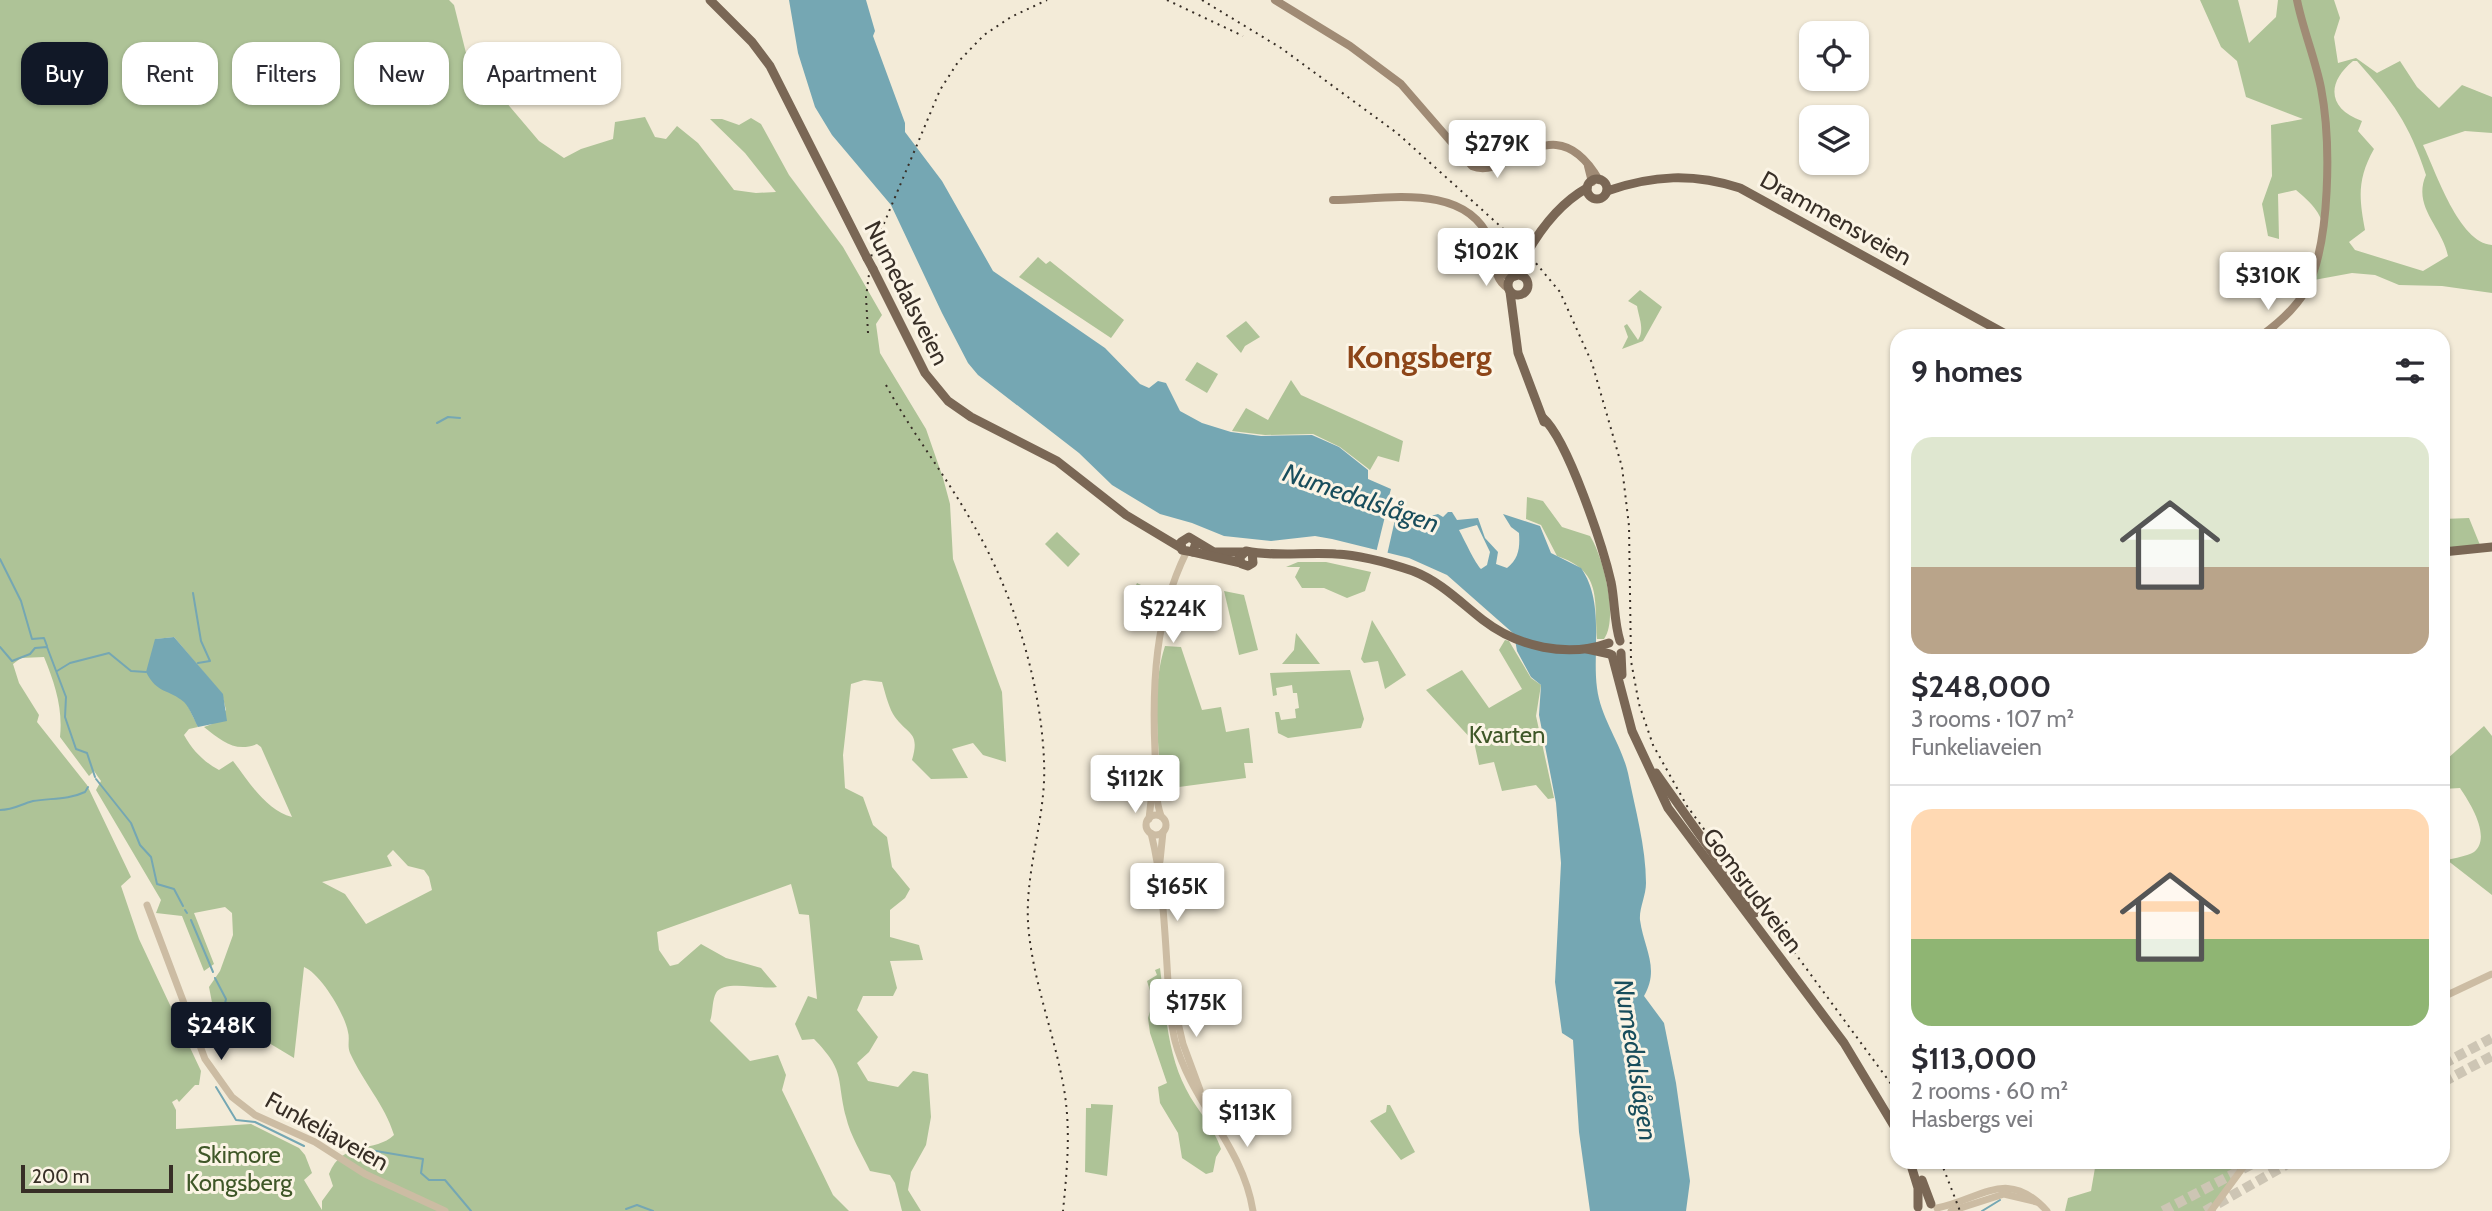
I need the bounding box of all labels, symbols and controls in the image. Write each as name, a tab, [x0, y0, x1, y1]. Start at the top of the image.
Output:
map controls	[1799, 21, 1869, 175]
button: locate	[1799, 21, 1869, 91]
chip: Buy	[21, 42, 108, 105]
chip: Rent	[122, 42, 218, 105]
chip: Filters	[232, 42, 340, 105]
chip: New	[354, 42, 449, 105]
chip: Apartment	[463, 42, 621, 105]
button: layers	[1799, 105, 1869, 175]
pin: $279K	[1448, 120, 1546, 180]
text: $279K	[1465, 129, 1529, 157]
street label: Drammensveien	[1755, 164, 1917, 272]
street label: Numedalsveien	[858, 216, 956, 370]
pin: $102K	[1437, 229, 1535, 288]
text: $102K	[1454, 237, 1518, 265]
pin: $310K	[2219, 252, 2317, 312]
text: $310K	[2236, 261, 2300, 289]
district label: Kongsberg	[1346, 337, 1492, 376]
icon: filters	[2391, 352, 2429, 390]
text: 9 homes	[1911, 353, 2022, 390]
water label: Numedalslågen	[1279, 456, 1443, 540]
icon: home	[2107, 482, 2233, 608]
pin: $224K	[1124, 586, 1222, 645]
text: $224K	[1140, 594, 1206, 622]
text: $248,000	[1911, 668, 2051, 705]
text: 3 rooms · 107 m²	[1911, 705, 2074, 733]
park label: Kvarten	[1469, 720, 1545, 749]
text: Funkeliaveien	[1911, 733, 2042, 761]
pin: $112K	[1086, 756, 1184, 815]
text: $112K	[1107, 764, 1163, 792]
street label: Gomsrudveien	[1697, 822, 1809, 958]
icon: home	[2107, 854, 2233, 980]
pin: $165K	[1128, 864, 1226, 923]
text: $165K	[1146, 872, 1208, 900]
water label: Numedalslågen	[1607, 977, 1665, 1143]
pin: $175K	[1147, 979, 1245, 1039]
text: $175K	[1166, 988, 1226, 1016]
pin: $248K	[172, 1002, 270, 1062]
text: $248K	[187, 1011, 255, 1039]
text: $113,000	[1911, 1040, 2037, 1077]
text: 2 rooms · 60 m²	[1911, 1077, 2068, 1105]
street label: Funkeliaveien	[260, 1085, 394, 1177]
pin: $113K	[1198, 1090, 1296, 1149]
text: $113K	[1218, 1098, 1276, 1126]
text: Hasbergs vei	[1911, 1105, 2033, 1133]
park label: Skimore Kongsberg	[186, 1140, 293, 1197]
scale bar	[21, 1162, 173, 1194]
text: 200 m	[32, 1165, 89, 1188]

